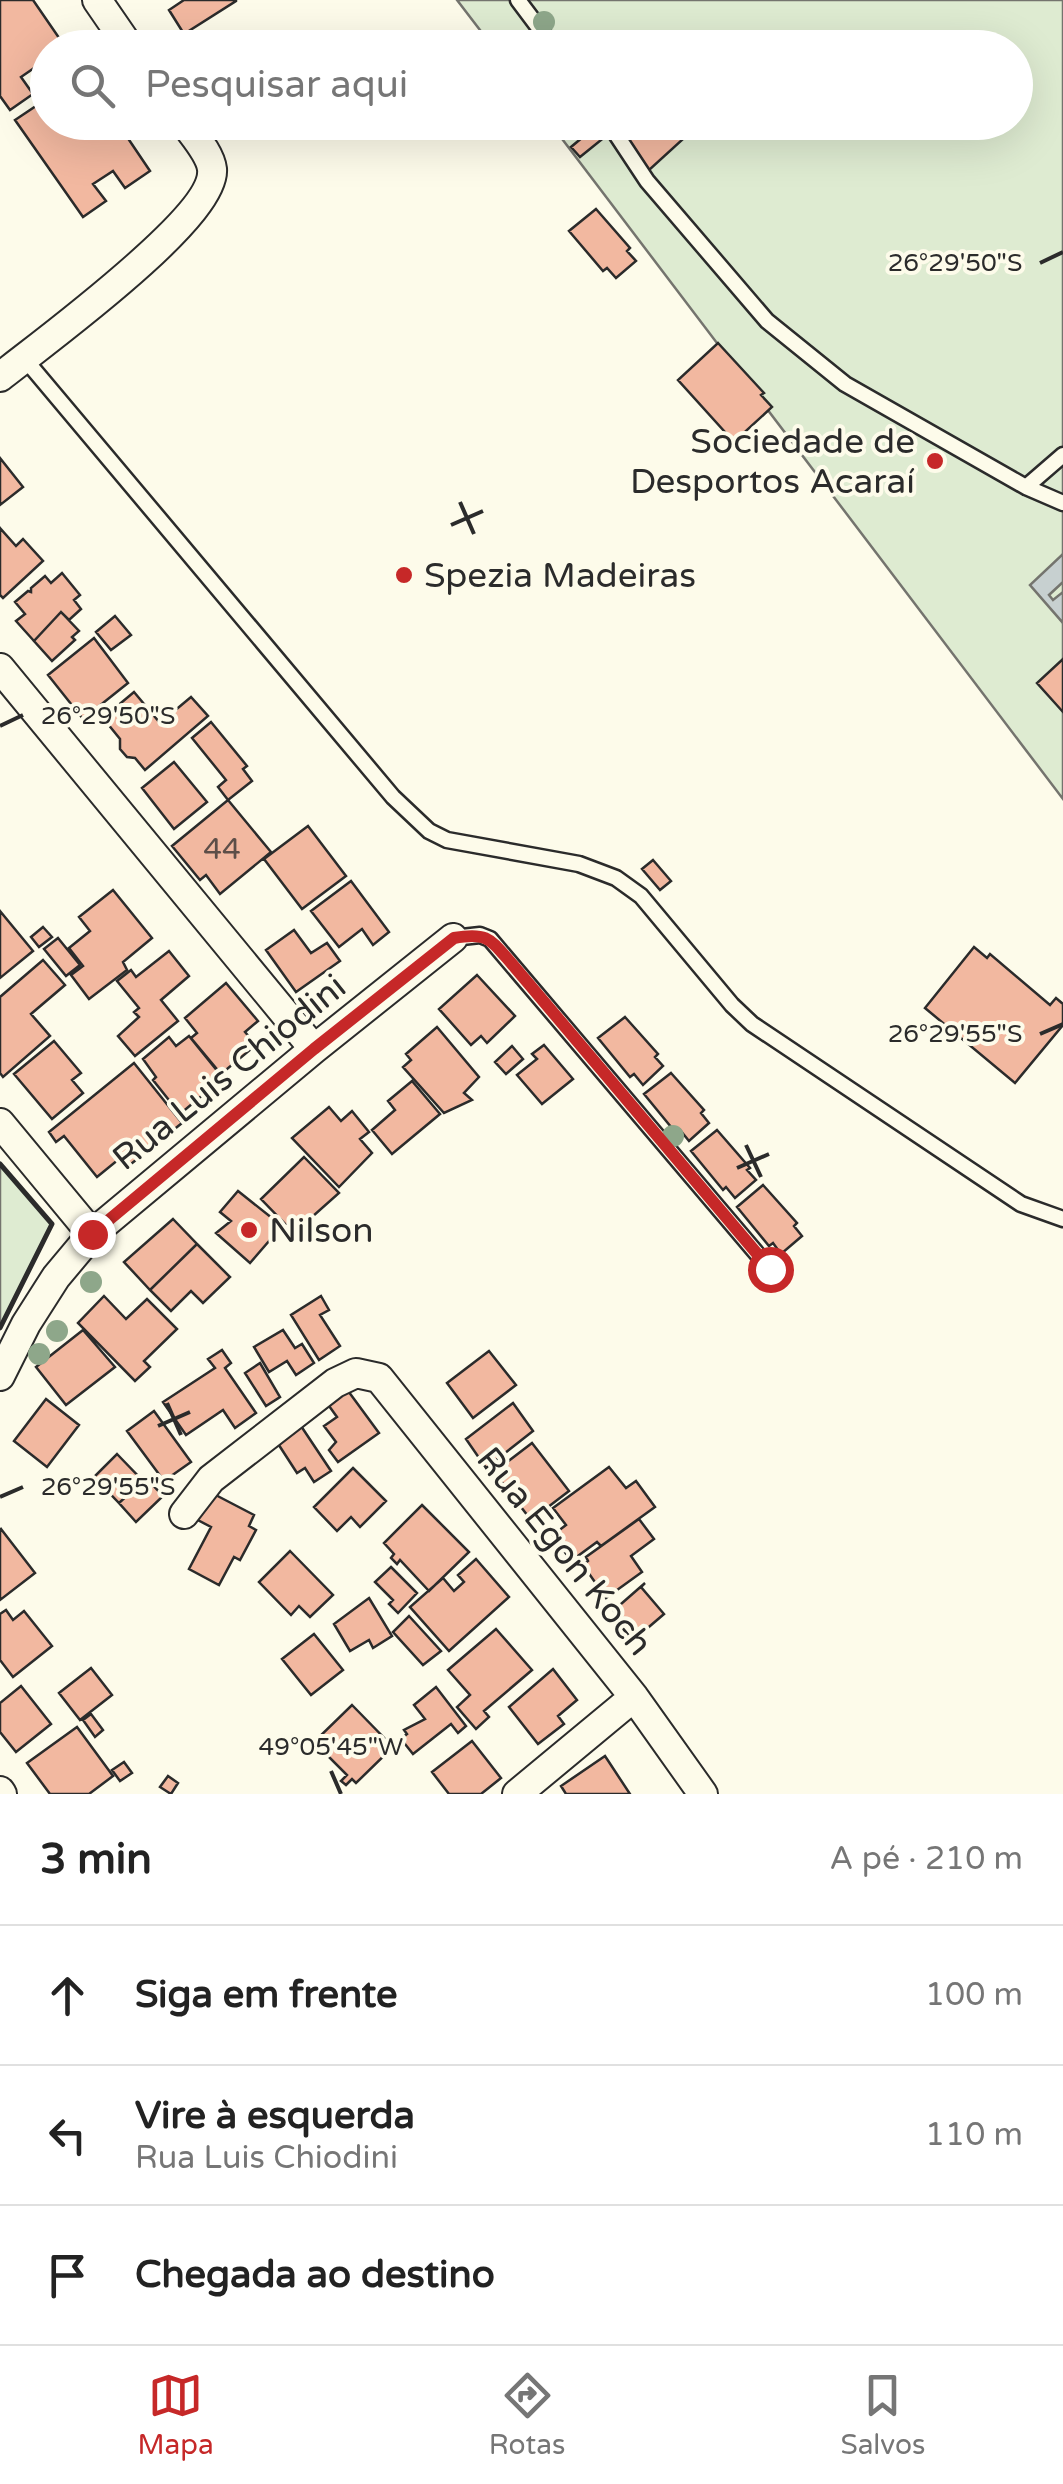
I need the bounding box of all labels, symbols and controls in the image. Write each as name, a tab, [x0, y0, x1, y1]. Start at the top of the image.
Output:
search box	[30, 30, 1033, 140]
icon: search	[65, 58, 120, 113]
text: Pesquisar aqui	[145, 62, 408, 108]
text: 26°29'50"S	[888, 248, 1022, 278]
place label: Sociedade de Desportos Acaraí	[630, 421, 915, 503]
marker: Sociedade de Desportos Acaraí	[924, 450, 946, 472]
place label: Spezia Madeiras	[424, 555, 696, 597]
marker: Spezia Madeiras	[393, 564, 415, 586]
text: 26°29'50"S	[41, 701, 175, 731]
house number: 44	[203, 831, 241, 868]
street label: Rua Luis Chiodini	[105, 966, 355, 1180]
text: 26°29'55"S	[888, 1019, 1022, 1049]
place label: Nilson	[269, 1210, 374, 1252]
route end	[70, 1212, 116, 1258]
marker: Nilson	[238, 1219, 260, 1241]
route start	[748, 1247, 794, 1293]
street label: Rua Egon Koch	[468, 1439, 661, 1664]
text: 26°29'55"S	[41, 1472, 175, 1502]
text: 49°05'45"W	[259, 1732, 403, 1762]
text: 3 min	[40, 1834, 152, 1885]
text: A pé · 210 m	[830, 1840, 1023, 1878]
icon: ahead	[40, 1968, 95, 2023]
text: Siga em frente	[135, 1972, 397, 2018]
text: 100 m	[925, 1976, 1023, 2014]
text: Vire à esquerda	[135, 2093, 415, 2139]
icon: left	[40, 2108, 95, 2163]
text: 110 m	[925, 2116, 1023, 2154]
text: Rua Luis Chiodini	[135, 2139, 398, 2177]
icon: arrive	[40, 2248, 95, 2303]
text: Chegada ao destino	[135, 2252, 495, 2298]
tab: Mapa	[137, 2368, 214, 2462]
tab: Rotas	[489, 2368, 565, 2462]
tab: Salvos	[840, 2368, 925, 2462]

